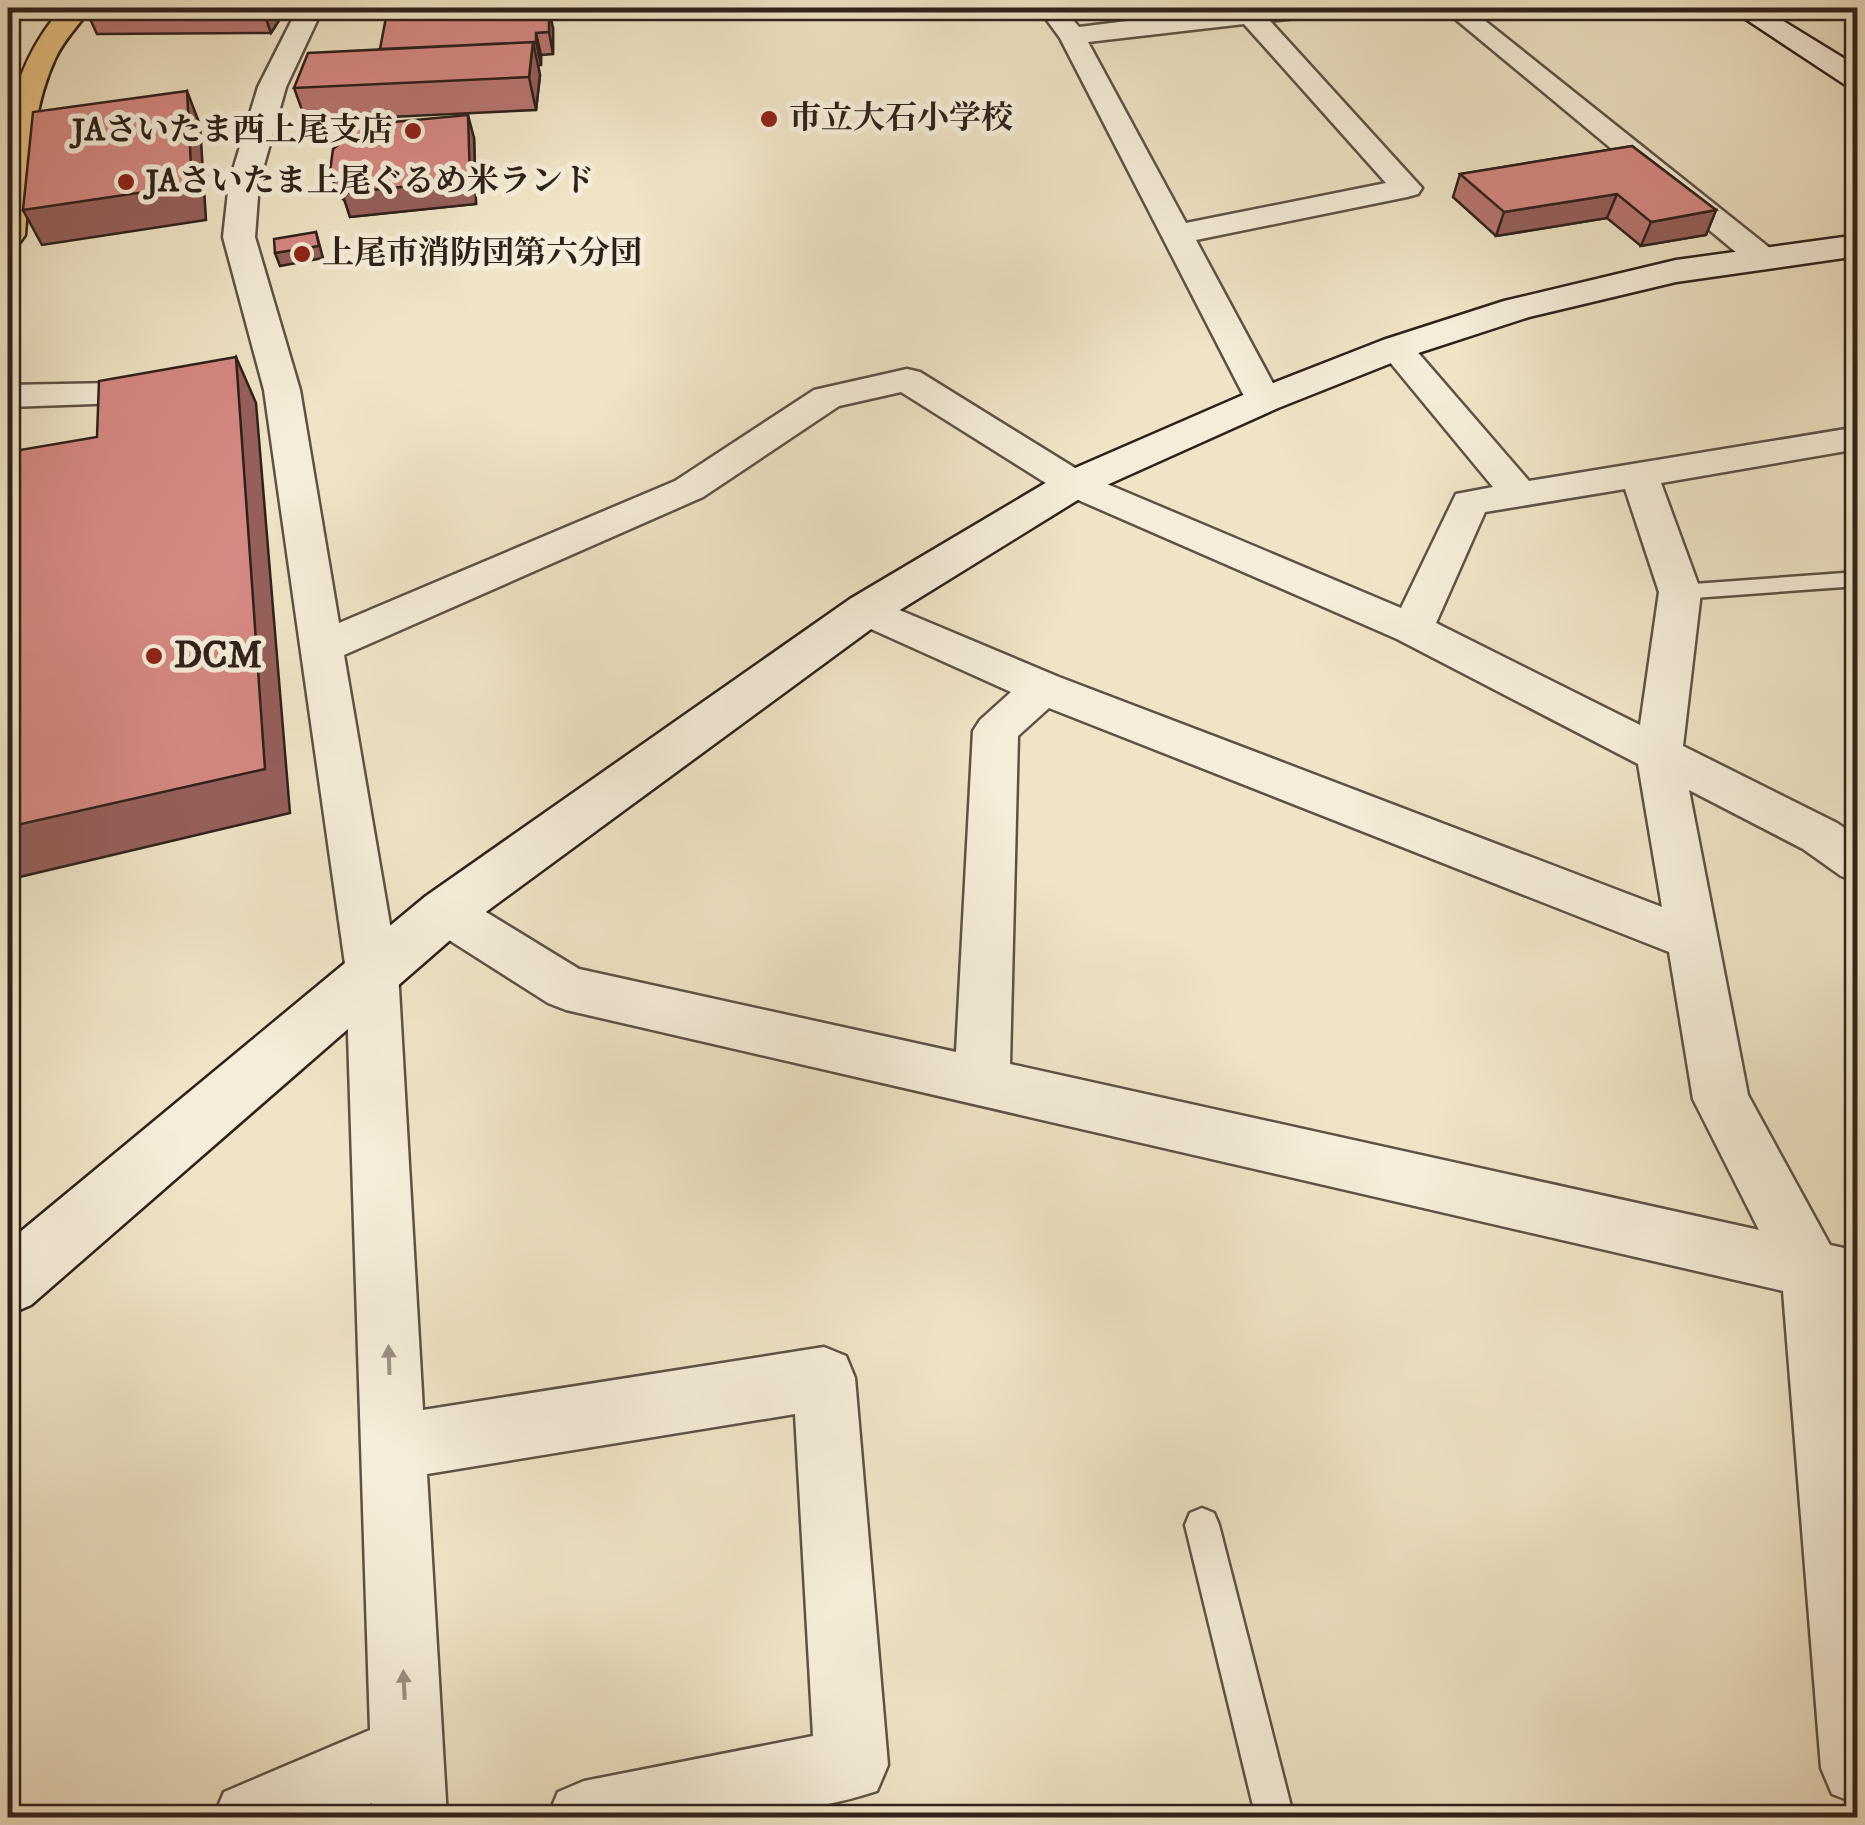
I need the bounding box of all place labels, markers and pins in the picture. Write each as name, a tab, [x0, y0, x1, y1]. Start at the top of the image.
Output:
place label: 市立大石小学校	[789, 99, 1013, 139]
marker: 市立大石小学校	[758, 108, 780, 130]
place label: JAさいたま西上尾支店	[69, 111, 393, 151]
marker: JAさいたま西上尾支店	[402, 120, 424, 142]
place label: JAさいたま上尾ぐるめ米ランド	[143, 162, 595, 202]
marker: JAさいたま上尾ぐるめ米ランド	[115, 171, 137, 193]
place label: 上尾市消防団第六分団	[322, 234, 642, 274]
marker: 上尾市消防団第六分団	[291, 243, 313, 265]
place label: DCM	[174, 632, 262, 680]
marker: DCM	[143, 645, 165, 667]

